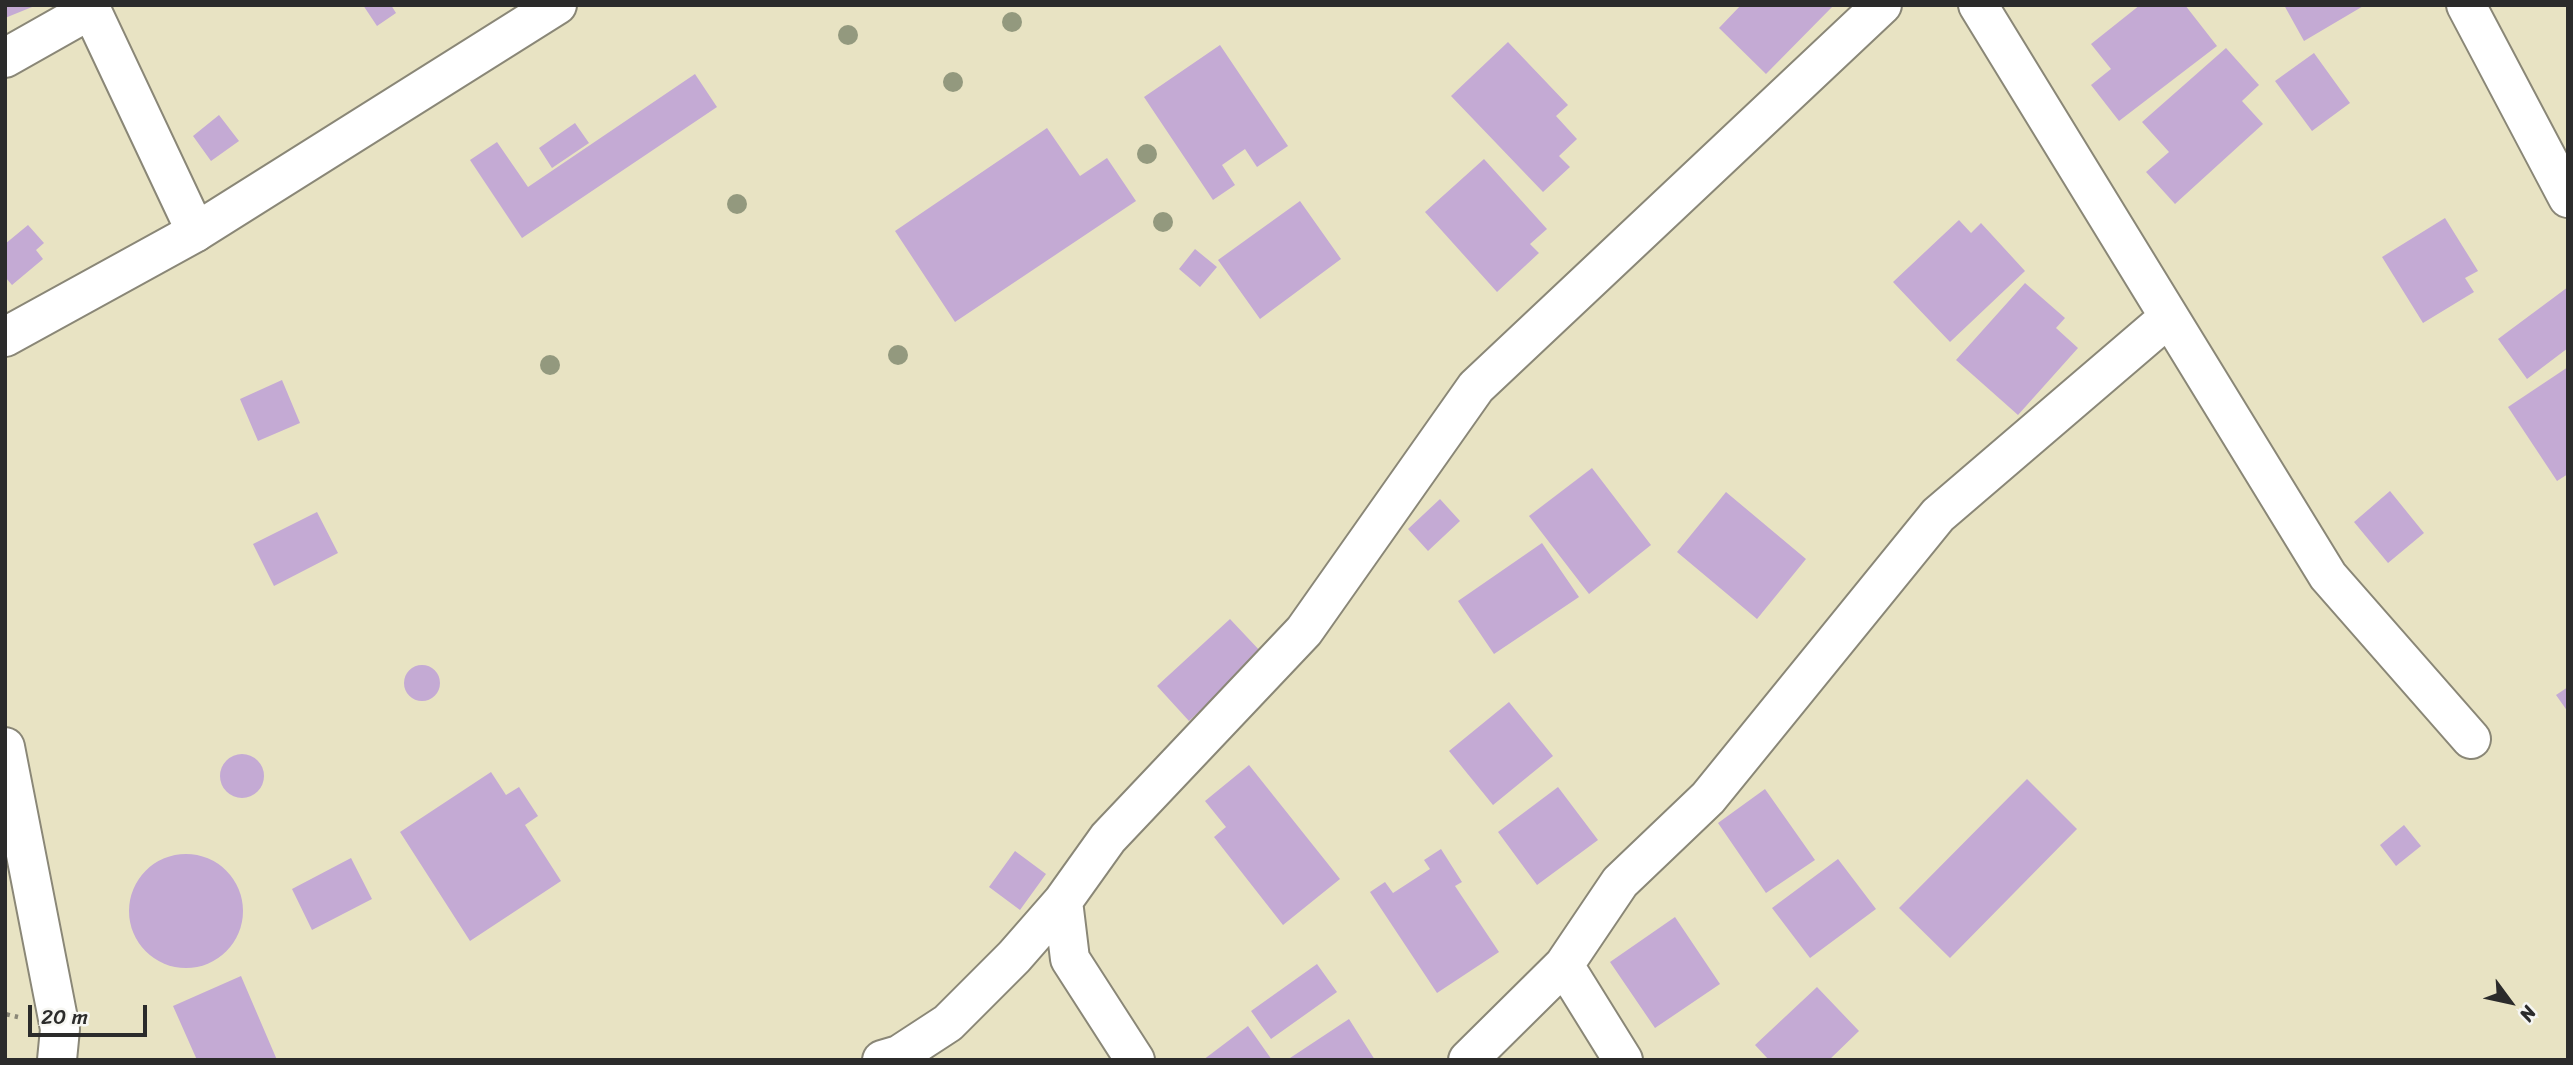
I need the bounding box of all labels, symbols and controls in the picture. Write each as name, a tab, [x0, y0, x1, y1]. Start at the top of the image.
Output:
north arrow	[2475, 967, 2545, 1037]
scale bar	[32, 992, 150, 1036]
text: 20 m	[41, 998, 88, 1036]
text: N	[2511, 999, 2545, 1028]

